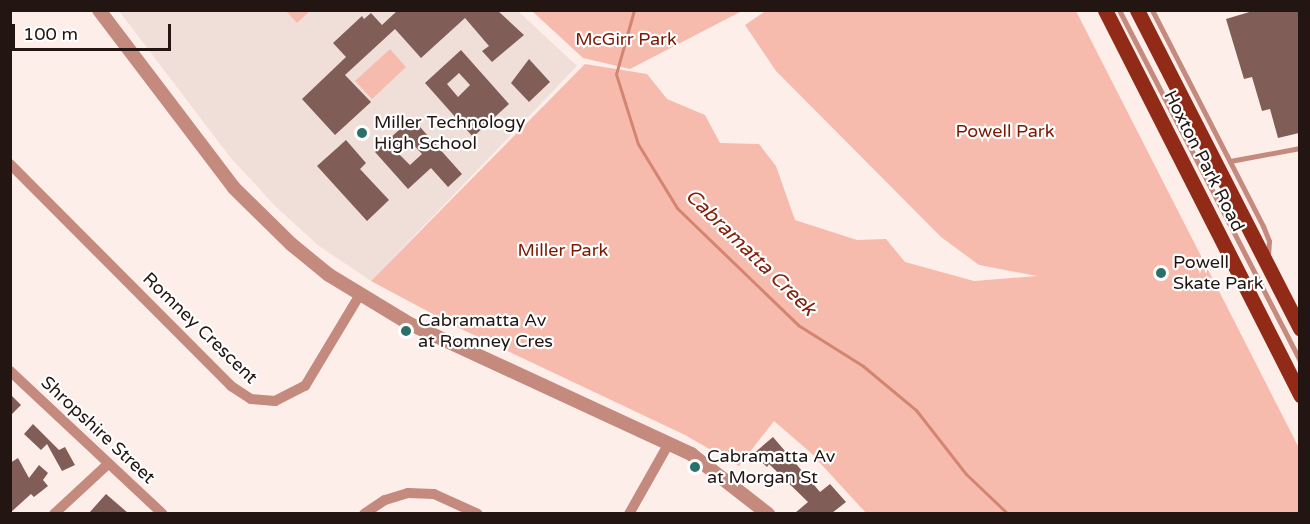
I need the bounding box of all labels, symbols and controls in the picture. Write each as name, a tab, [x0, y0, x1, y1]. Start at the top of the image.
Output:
scale bar	[15, 12, 174, 50]
text: 100 m	[23, 23, 78, 45]
park label: McGirr Park	[575, 28, 677, 50]
street label: Hoxton Park Road	[1159, 87, 1249, 235]
place label: Miller Technology High School	[374, 112, 525, 154]
park label: Powell Park	[955, 120, 1055, 142]
marker: Miller Technology High School	[355, 126, 369, 140]
water label: Cabramatta Creek	[680, 184, 820, 322]
park label: Miller Park	[518, 239, 608, 261]
place label: Powell Skate Park	[1173, 252, 1264, 294]
marker: Powell Skate Park	[1154, 266, 1168, 280]
street label: Romney Crescent	[138, 268, 262, 388]
place label: Cabramatta Av at Romney Cres	[418, 310, 553, 352]
marker: Cabramatta Av at Romney Cres	[399, 324, 413, 338]
street label: Shropshire Street	[37, 372, 159, 488]
place label: Cabramatta Av at Morgan St	[707, 446, 835, 488]
marker: Cabramatta Av at Morgan St	[688, 460, 702, 474]

